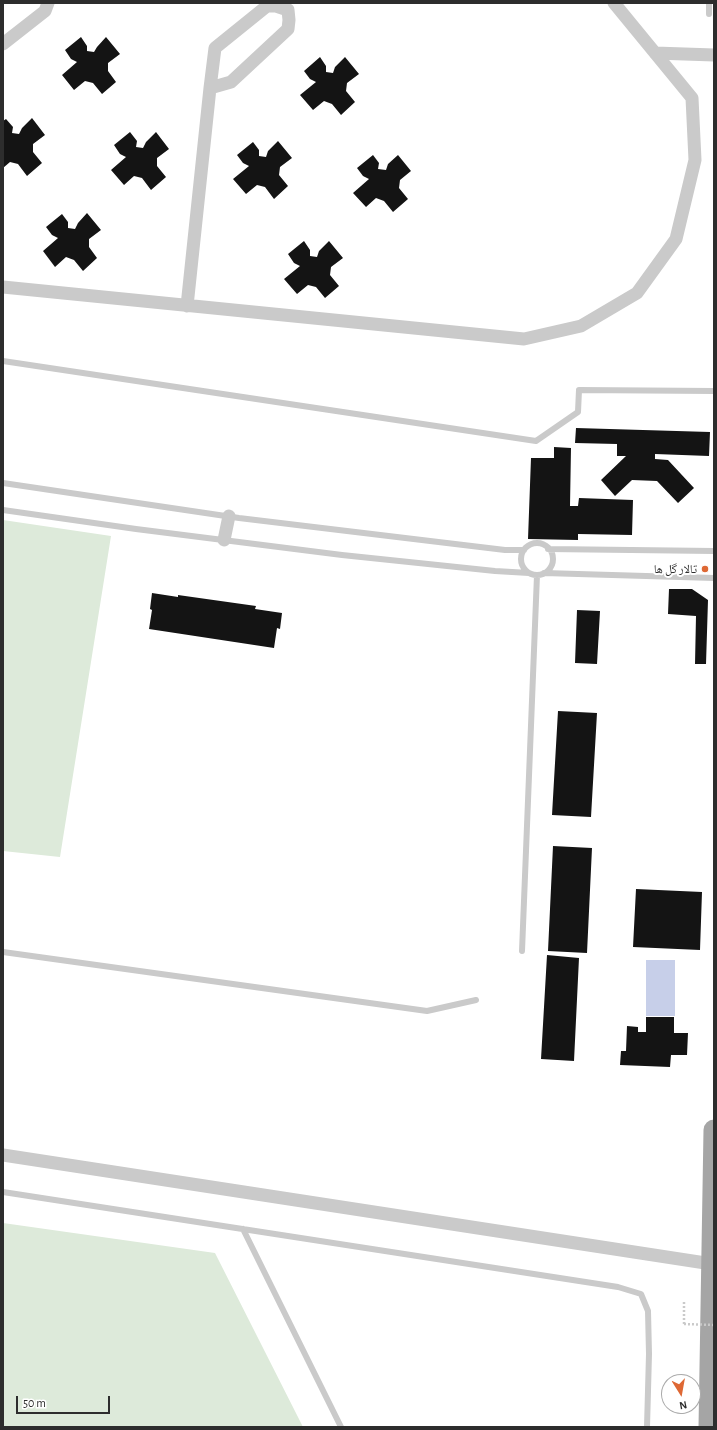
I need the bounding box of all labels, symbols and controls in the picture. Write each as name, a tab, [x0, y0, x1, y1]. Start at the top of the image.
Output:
place label: تالار گل ها	[654, 562, 697, 576]
marker: تالار گل ها	[700, 564, 710, 574]
north arrow	[661, 1374, 701, 1414]
scale bar	[18, 1388, 112, 1414]
text: 50 m	[23, 1397, 46, 1409]
text: N	[678, 1399, 688, 1411]

